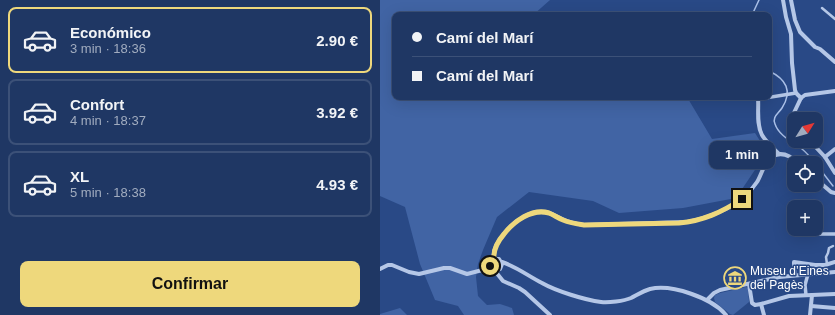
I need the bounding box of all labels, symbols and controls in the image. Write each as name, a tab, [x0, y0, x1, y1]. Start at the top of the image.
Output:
icon: car	[22, 22, 58, 58]
text: Económico	[70, 24, 151, 41]
text: Camí del Marí	[436, 29, 534, 46]
text: 2.90 €	[316, 32, 358, 49]
text: 3 min · 18:36	[70, 41, 146, 56]
text: Camí del Marí	[436, 67, 534, 84]
icon: car	[22, 94, 58, 130]
text: Confort	[70, 96, 124, 113]
text: 3.92 €	[316, 104, 358, 121]
north arrow	[787, 112, 823, 148]
map controls	[787, 112, 823, 236]
text: 4 min · 18:37	[70, 113, 146, 128]
callout: 1 min	[709, 141, 775, 169]
text: 1 min	[725, 147, 759, 162]
button: locate	[787, 156, 823, 192]
icon: car	[22, 166, 58, 202]
text: XL	[70, 168, 89, 185]
text: 4.93 €	[316, 176, 358, 193]
text: 5 min · 18:38	[70, 185, 146, 200]
route end	[733, 190, 751, 208]
button: +	[787, 200, 823, 236]
route start	[481, 257, 499, 275]
button: Confirmar	[20, 261, 360, 307]
place label: Museu d’Eines del Pagès	[750, 264, 829, 292]
museum icon: Museu d’Eines del Pagès	[722, 265, 748, 291]

